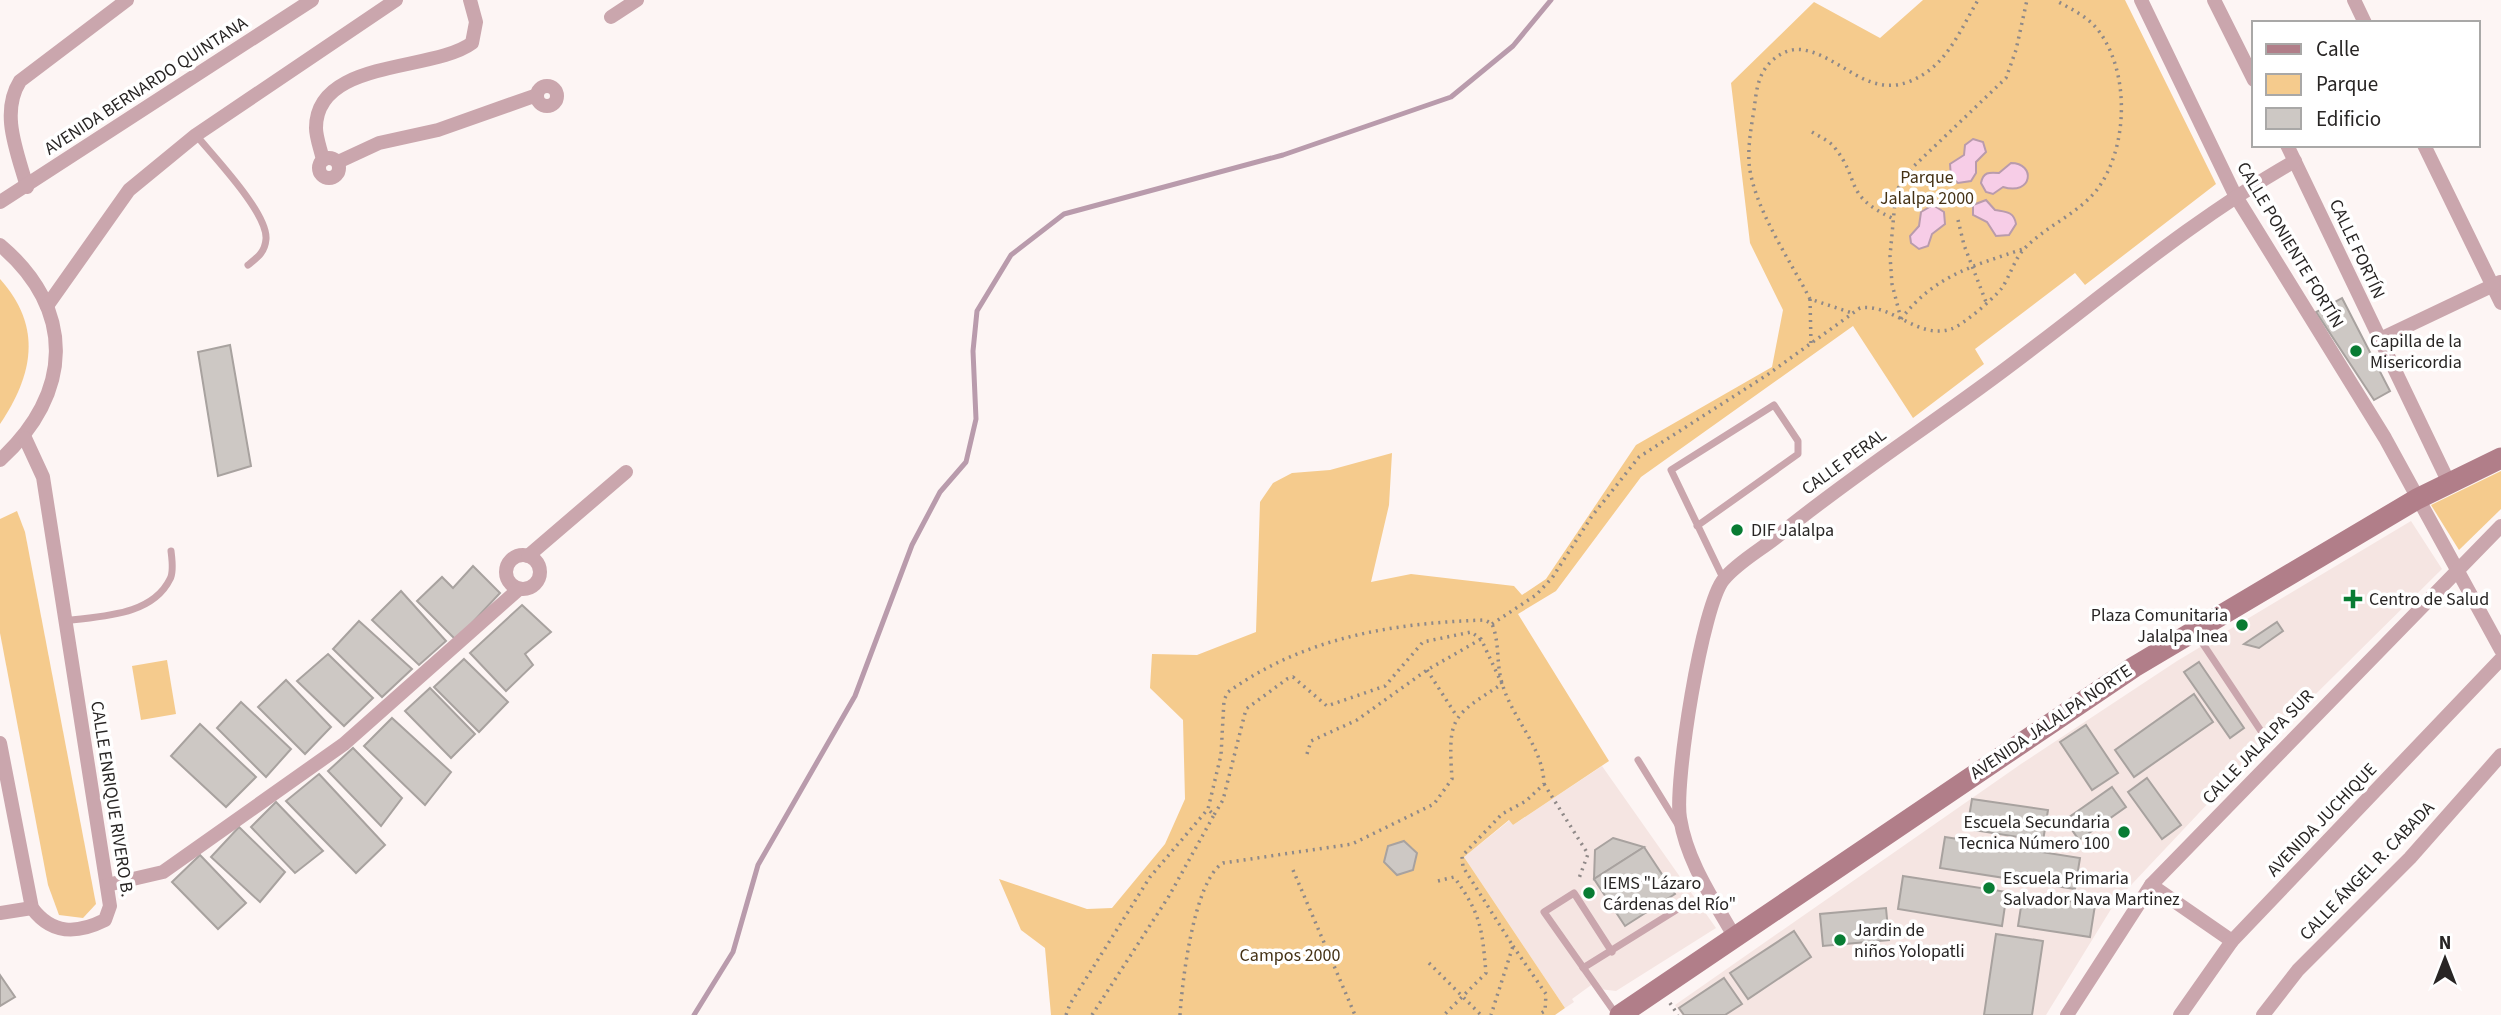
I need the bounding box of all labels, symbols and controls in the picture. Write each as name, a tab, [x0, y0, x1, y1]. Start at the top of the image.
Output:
street label: AVENIDA BERNARDO QUINTANA	[40, 11, 253, 161]
legend	[2252, 21, 2480, 147]
text: Calle	[2316, 34, 2360, 64]
text: Parque	[2316, 69, 2378, 99]
text: Edificio	[2316, 104, 2381, 134]
street label: CALLE PONIENTE FORTÍN	[2230, 157, 2350, 333]
park label: Parque Jalalpa 2000	[1880, 165, 1974, 211]
street label: CALLE FORTÍN	[2323, 195, 2391, 303]
place label: Capilla de la Misericordia	[2370, 329, 2462, 375]
marker: Capilla de la Misericordia	[2348, 343, 2364, 359]
street label: CALLE PERAL	[1797, 423, 1892, 501]
place label: DIF Jalalpa	[1751, 518, 1834, 543]
marker: DIF Jalalpa	[1729, 522, 1745, 538]
place label: Centro de Salud	[2369, 587, 2489, 612]
marker: Centro de Salud	[2343, 589, 2363, 609]
place label: Plaza Comunitaria Jalalpa Inea	[2091, 603, 2228, 649]
marker: Plaza Comunitaria Jalalpa Inea	[2234, 617, 2250, 633]
street label: AVENIDA JALALPA NORTE	[1965, 658, 2137, 786]
street label: CALLE JALALPA SUR	[2197, 684, 2319, 810]
street label: CALLE ENRIQUE RIVERO B.	[84, 699, 140, 899]
street label: AVENIDA JUCHIQUE	[2261, 758, 2383, 882]
street label: CALLE ÁNGEL R. CABADA	[2294, 796, 2440, 946]
place label: Escuela Secundaria Tecnica Número 100	[1958, 810, 2110, 856]
marker: Escuela Secundaria Tecnica Número 100	[2116, 824, 2132, 840]
place label: Escuela Primaria Salvador Nava Martinez	[2003, 866, 2180, 912]
place label: IEMS "Lázaro Cárdenas del Río"	[1603, 871, 1736, 917]
marker: Escuela Primaria Salvador Nava Martinez	[1981, 880, 1997, 896]
marker: IEMS "Lázaro Cárdenas del Río"	[1581, 885, 1597, 901]
place label: Jardin de niños Yolopatli	[1854, 918, 1965, 964]
north arrow	[2410, 924, 2480, 994]
text: N	[2439, 930, 2451, 957]
marker: Jardin de niños Yolopatli	[1832, 932, 1848, 948]
park label: Campos 2000	[1240, 943, 1341, 968]

